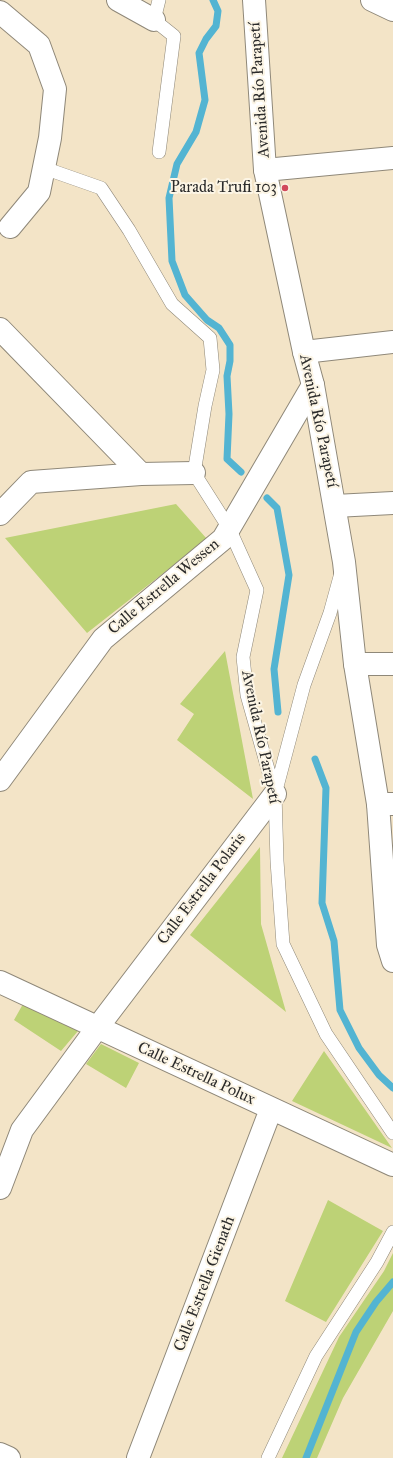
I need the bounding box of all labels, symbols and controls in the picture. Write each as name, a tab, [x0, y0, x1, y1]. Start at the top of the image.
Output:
street label: Avenida Río Parapetí	[246, 22, 274, 158]
place label: Parada Trufi 103	[171, 178, 277, 198]
marker: Parada Trufi 103	[280, 183, 290, 193]
street label: Avenida Río Parapetí	[294, 353, 342, 489]
street label: Calle Estrella Wessen	[105, 535, 223, 639]
street label: Avenida Río Parapetí	[236, 669, 284, 805]
street label: Calle Estrella Polaris	[154, 829, 250, 949]
street label: Calle Estrella Polux	[134, 1038, 258, 1110]
street label: Calle Estrella Gienath	[170, 1214, 240, 1354]

